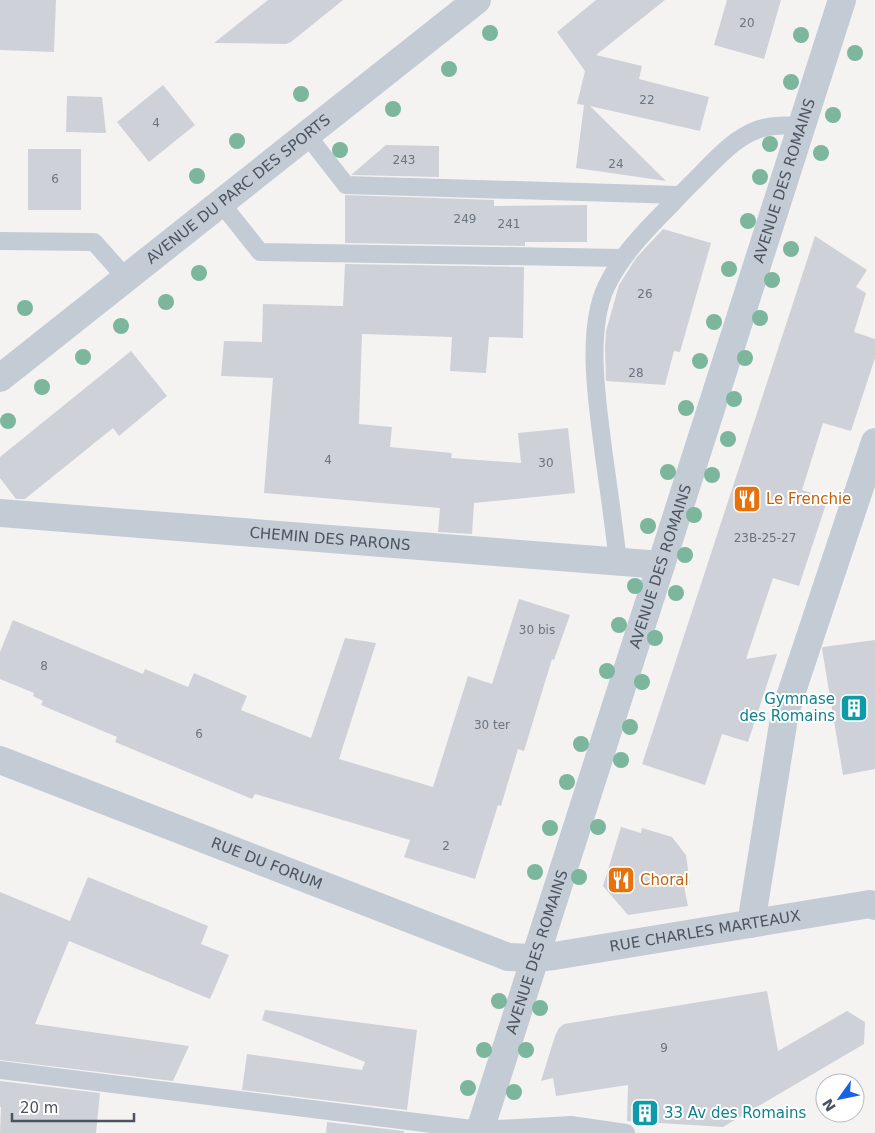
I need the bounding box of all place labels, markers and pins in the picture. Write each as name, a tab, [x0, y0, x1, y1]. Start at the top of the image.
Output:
restaurant icon: Le Frenchie	[732, 484, 762, 514]
place label: Le Frenchie	[766, 490, 851, 508]
place label: Gymnase des Romains	[739, 690, 835, 725]
building icon: Gymnase des Romains	[839, 693, 869, 723]
restaurant icon: Choral	[606, 865, 636, 895]
place label: Choral	[640, 871, 689, 889]
building icon: 33 Av des Romains	[630, 1098, 660, 1128]
place label: 33 Av des Romains	[664, 1104, 807, 1122]

